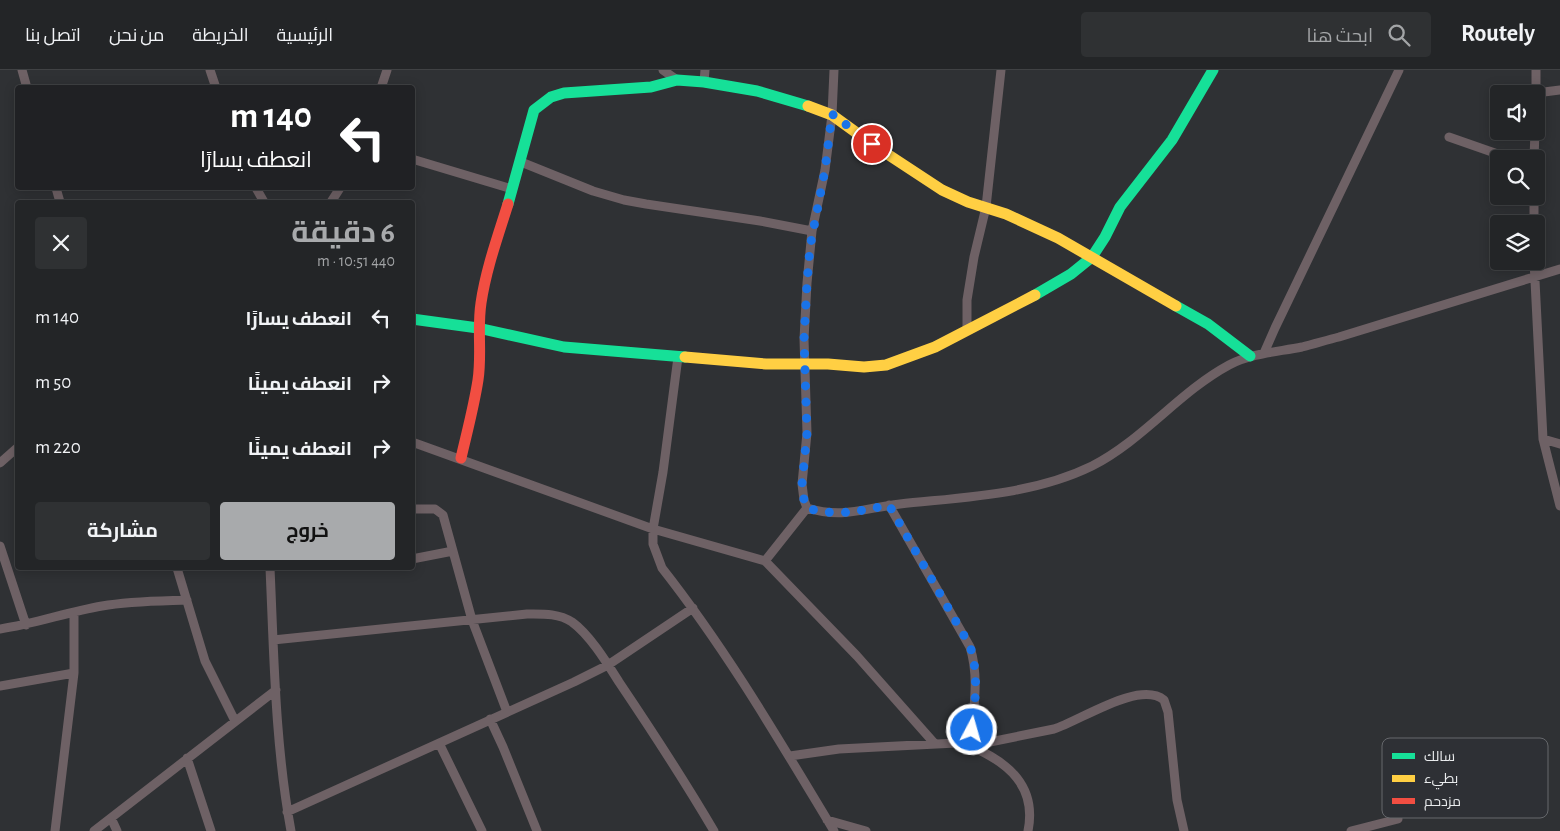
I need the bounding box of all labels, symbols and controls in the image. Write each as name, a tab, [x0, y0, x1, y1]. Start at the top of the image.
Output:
search box	[1081, 12, 1431, 57]
icon: search	[1385, 21, 1413, 49]
text: Routely	[1461, 22, 1535, 46]
text: اتصل بنا	[25, 27, 81, 45]
text: من نحن	[109, 27, 164, 45]
text: الخريطة	[192, 27, 249, 45]
text: الرئيسية	[277, 27, 333, 45]
text: ابحث هنا	[1306, 27, 1373, 46]
map controls	[1490, 85, 1545, 270]
button: sound	[1490, 85, 1545, 140]
text: 140 m	[230, 99, 312, 134]
icon: left	[330, 105, 395, 170]
pin	[851, 123, 893, 165]
icon: arrive	[858, 130, 886, 158]
text: انعطف يسارًا	[200, 149, 312, 171]
button: search	[1490, 150, 1545, 205]
button: layers	[1490, 215, 1545, 270]
button: close	[35, 217, 87, 269]
text: 6 دقيقة	[291, 218, 395, 248]
text: 440 m · 10:51	[317, 253, 395, 269]
icon: left	[367, 304, 395, 332]
text: 140 m	[35, 308, 79, 327]
text: انعطف يسارًا	[246, 310, 352, 329]
icon: right	[367, 369, 395, 397]
text: 50 m	[35, 373, 71, 392]
text: انعطف يمينًا	[248, 375, 352, 394]
icon: right	[367, 434, 395, 462]
text: 220 m	[35, 438, 81, 457]
text: انعطف يمينًا	[248, 440, 352, 459]
button: مشاركة	[35, 502, 210, 560]
button: خروج	[220, 502, 395, 560]
position arrow	[945, 703, 997, 755]
legend	[1382, 738, 1548, 818]
text: سالك	[1424, 750, 1455, 764]
text: بطيء	[1424, 772, 1458, 790]
text: مزدحم	[1424, 795, 1461, 811]

